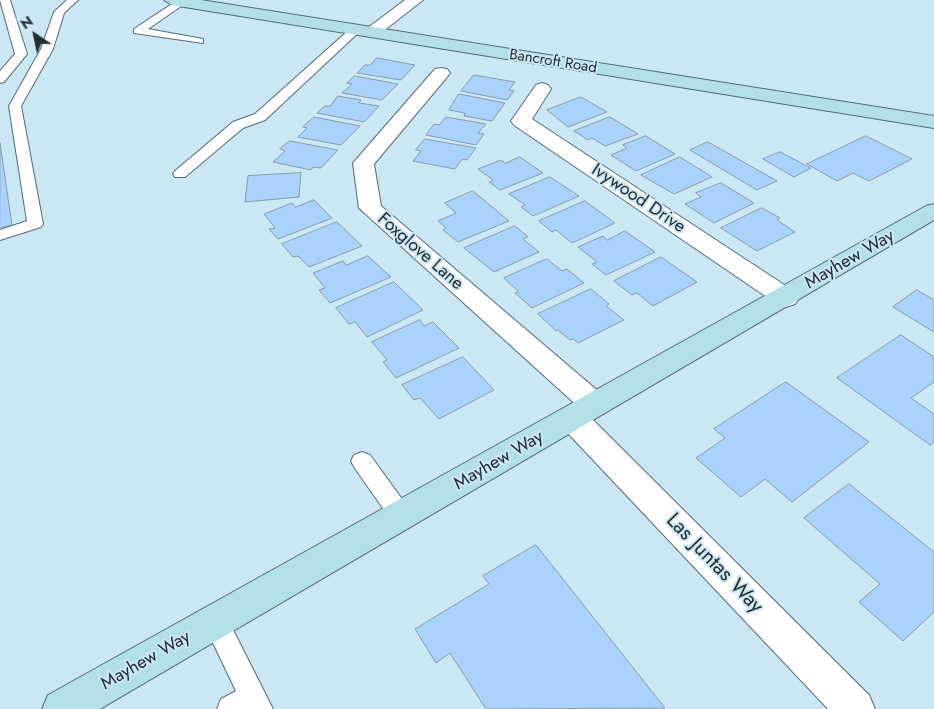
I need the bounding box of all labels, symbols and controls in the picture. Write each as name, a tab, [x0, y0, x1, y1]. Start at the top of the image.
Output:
north arrow	[10, 10, 60, 60]
text: N	[16, 11, 37, 34]
street label: Bancroft Road	[508, 46, 598, 78]
street label: Ivywood Drive	[587, 160, 689, 238]
street label: Foxglove Lane	[373, 209, 467, 295]
street label: Mayhew Way	[801, 226, 899, 294]
street label: Mayhew Way	[450, 427, 548, 495]
street label: Las Juntas Way	[660, 509, 768, 619]
street label: Mayhew Way	[97, 627, 195, 695]

